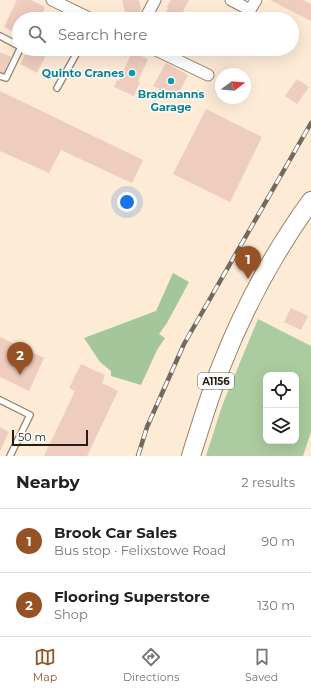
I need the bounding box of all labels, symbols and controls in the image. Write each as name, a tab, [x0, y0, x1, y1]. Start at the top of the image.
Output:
search box	[12, 12, 299, 56]
icon: search	[26, 23, 48, 45]
text: Search here	[58, 25, 147, 44]
place label: Quinto Cranes	[42, 66, 124, 80]
marker: Quinto Cranes	[127, 68, 137, 78]
north arrow	[215, 68, 251, 104]
marker: Bradmanns Garage	[166, 76, 176, 86]
place label: Bradmanns Garage	[138, 87, 204, 114]
your location	[117, 192, 137, 212]
pin: 1	[235, 246, 261, 279]
pin: 2	[7, 342, 33, 375]
map controls	[263, 372, 299, 444]
button: locate	[263, 372, 299, 408]
road number: A1156	[198, 373, 234, 389]
button: layers	[263, 408, 299, 444]
scale bar	[12, 428, 88, 447]
text: 50 m	[18, 430, 46, 444]
text: Nearby	[16, 472, 80, 492]
text: 2 results	[241, 474, 295, 490]
text: Brook Car Sales	[54, 523, 177, 542]
text: 1	[26, 533, 32, 549]
text: 90 m	[261, 533, 295, 549]
text: Bus stop · Felixstowe Road	[54, 542, 226, 558]
text: Flooring Superstore	[54, 587, 210, 606]
text: 2	[25, 597, 33, 613]
text: 130 m	[257, 597, 295, 613]
text: Shop	[54, 606, 88, 622]
tab: Map	[33, 646, 57, 684]
tab: Directions	[123, 646, 179, 684]
tab: Saved	[245, 646, 278, 684]

